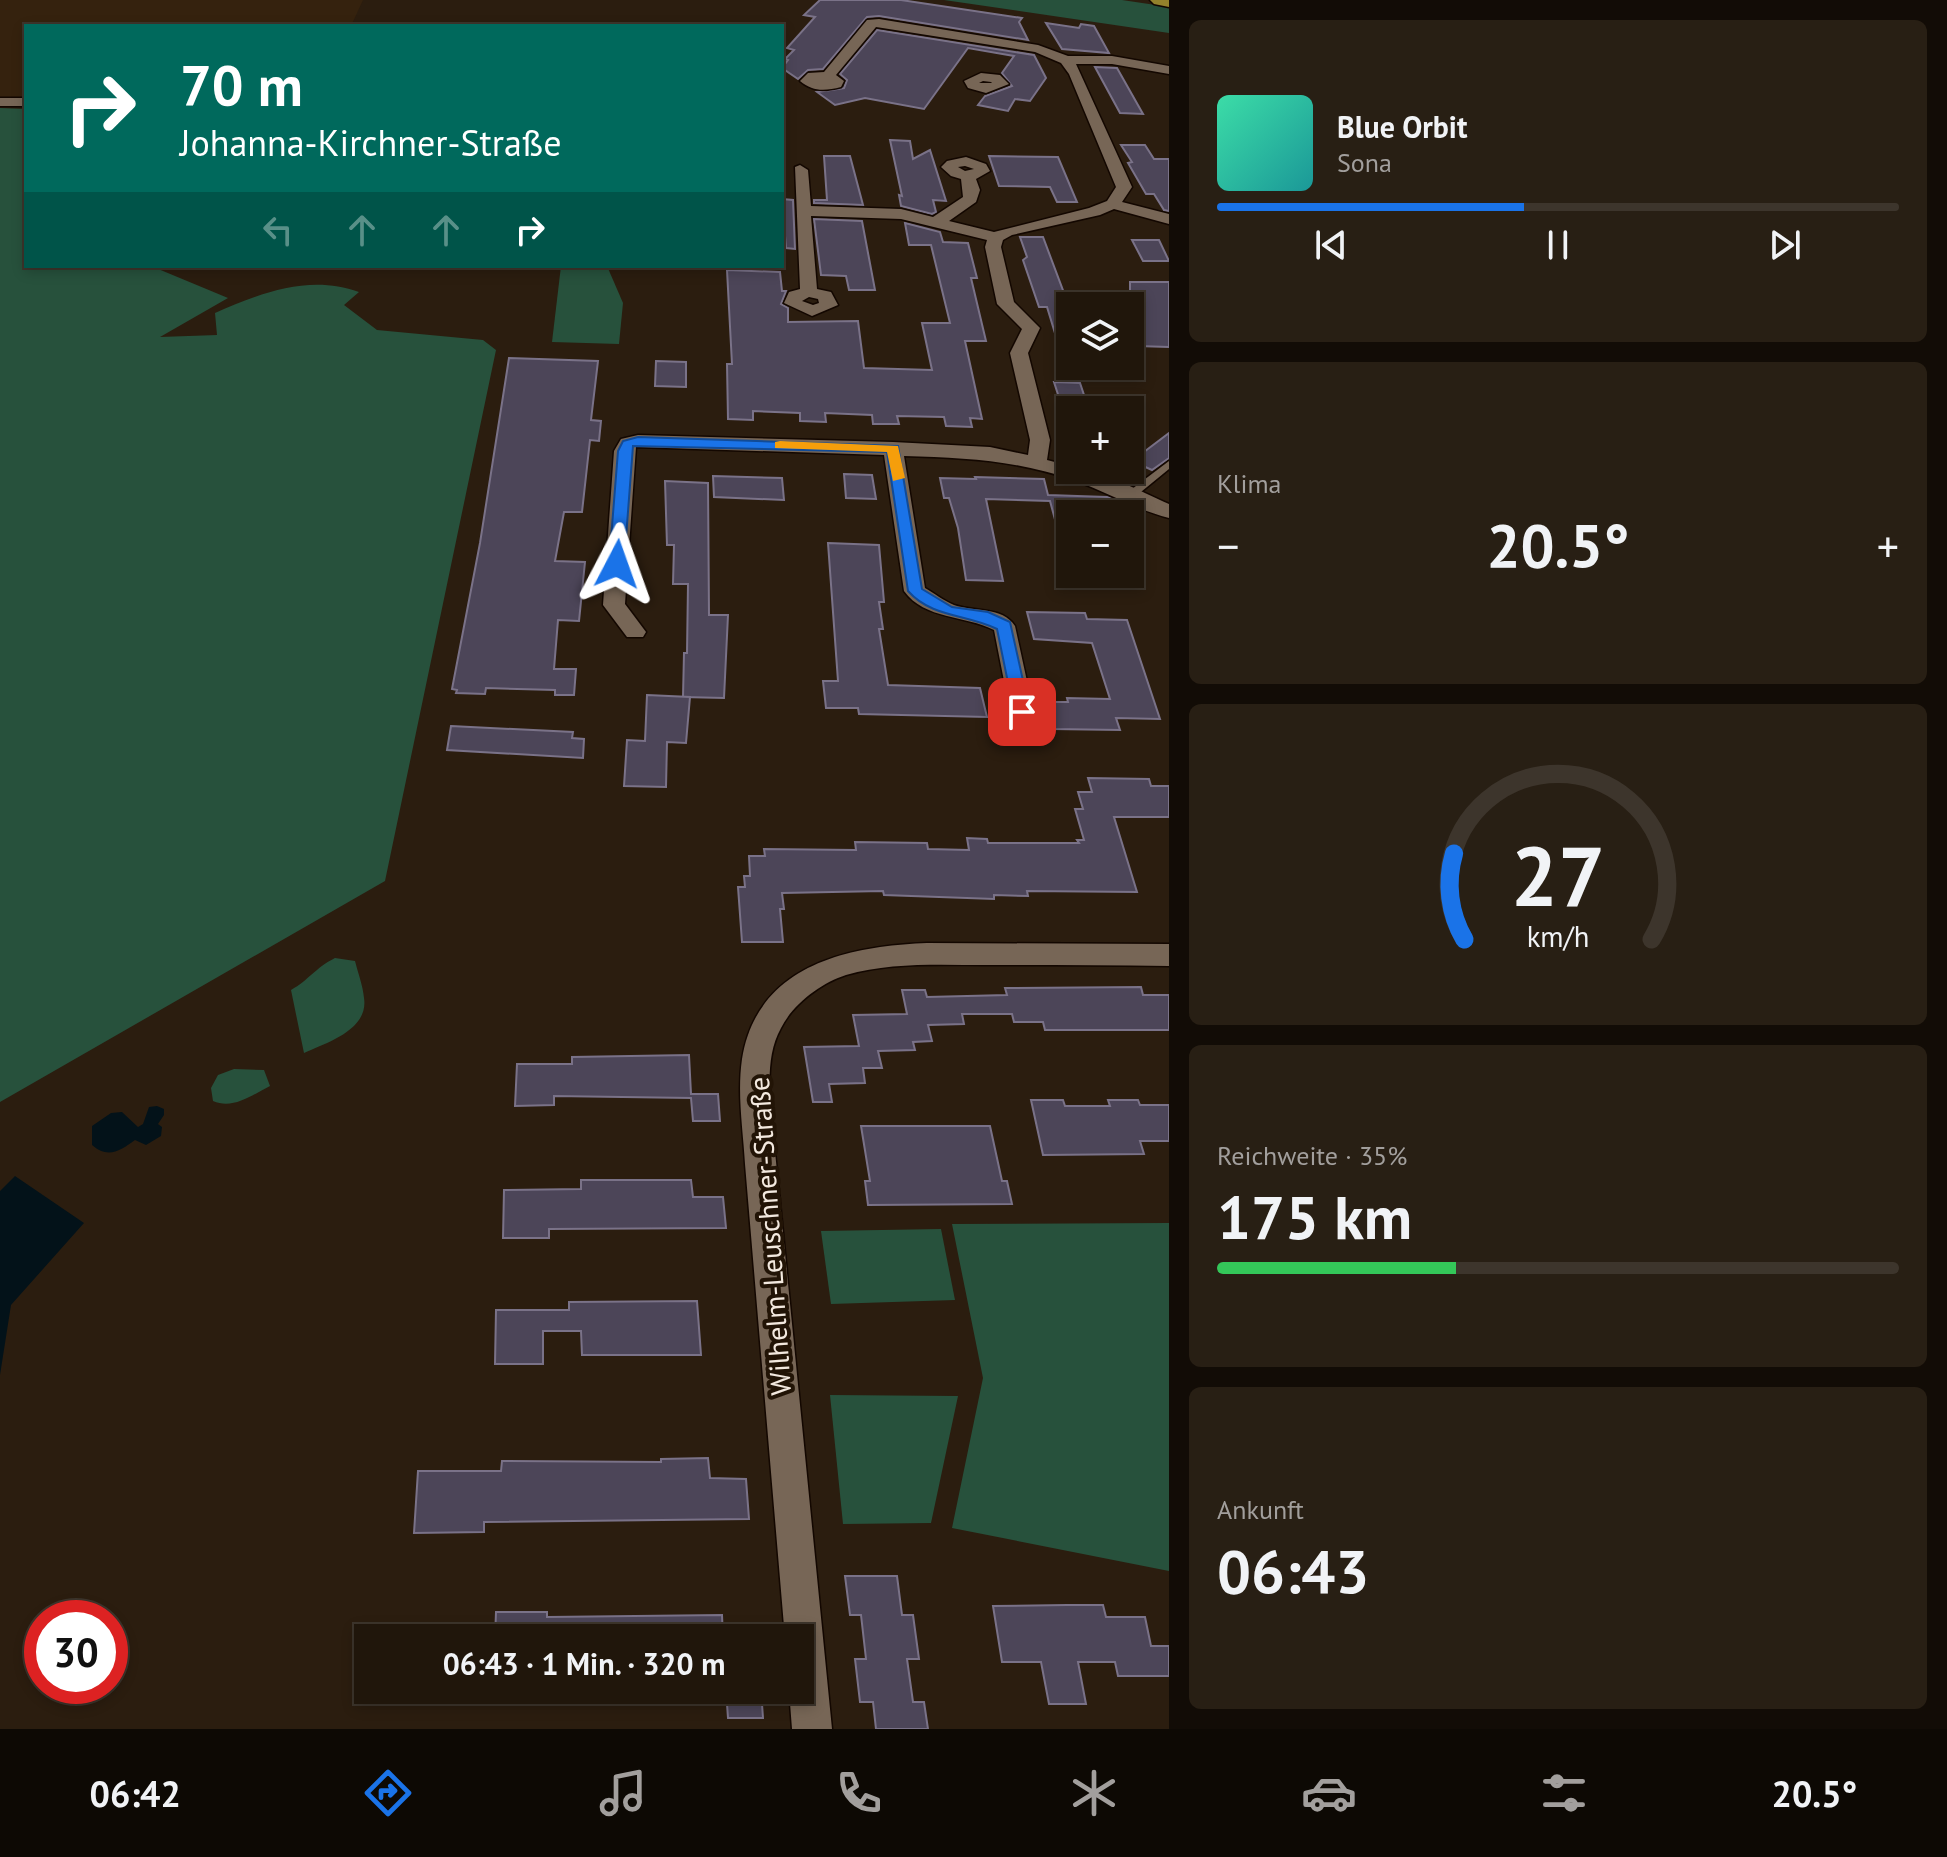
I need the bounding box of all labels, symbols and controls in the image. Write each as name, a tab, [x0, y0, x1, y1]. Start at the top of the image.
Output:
text: 70 m	[180, 49, 303, 121]
icon: right	[48, 56, 152, 160]
text: Blue Orbit	[1337, 107, 1467, 146]
text: Johanna-Kirchner-Straße	[180, 119, 562, 166]
text: Sona	[1337, 146, 1392, 179]
icon: left	[256, 208, 300, 252]
icon: ahead	[340, 208, 384, 252]
icon: ahead	[424, 208, 468, 252]
icon: right	[508, 208, 552, 252]
icon: previous	[1309, 223, 1353, 267]
icon: pause	[1536, 223, 1580, 267]
icon: next	[1763, 223, 1807, 267]
map controls	[1056, 292, 1144, 588]
button: layers	[1056, 292, 1144, 380]
button: +	[1056, 396, 1144, 484]
text: Klima	[1217, 467, 1281, 500]
button: −	[1056, 500, 1144, 588]
text: 20.5°	[1486, 506, 1630, 584]
text: −	[1217, 517, 1239, 574]
text: +	[1877, 517, 1899, 574]
position arrow	[575, 522, 659, 606]
pin	[988, 678, 1056, 746]
icon: arrive	[1000, 690, 1044, 734]
text: 27	[1511, 821, 1605, 929]
text: km/h	[1527, 919, 1589, 956]
street label: Wilhelm-Leuschner-Straße	[740, 1076, 799, 1396]
text: Reichweite · 35%	[1217, 1139, 1407, 1172]
text: 175 km	[1217, 1178, 1412, 1256]
text: Ankunft	[1217, 1493, 1304, 1526]
text: 06:43	[1217, 1532, 1369, 1610]
speed limit sign: 30	[24, 1600, 128, 1704]
text: 06:43 · 1 Min. · 320 m	[443, 1644, 725, 1683]
icon: directions	[360, 1765, 416, 1821]
icon: music	[595, 1765, 651, 1821]
icon: phone	[831, 1765, 887, 1821]
icon: climate	[1066, 1765, 1122, 1821]
icon: car	[1301, 1765, 1357, 1821]
icon: filters	[1536, 1765, 1592, 1821]
text: 06:42	[90, 1770, 181, 1817]
text: 20.5°	[1771, 1770, 1857, 1817]

